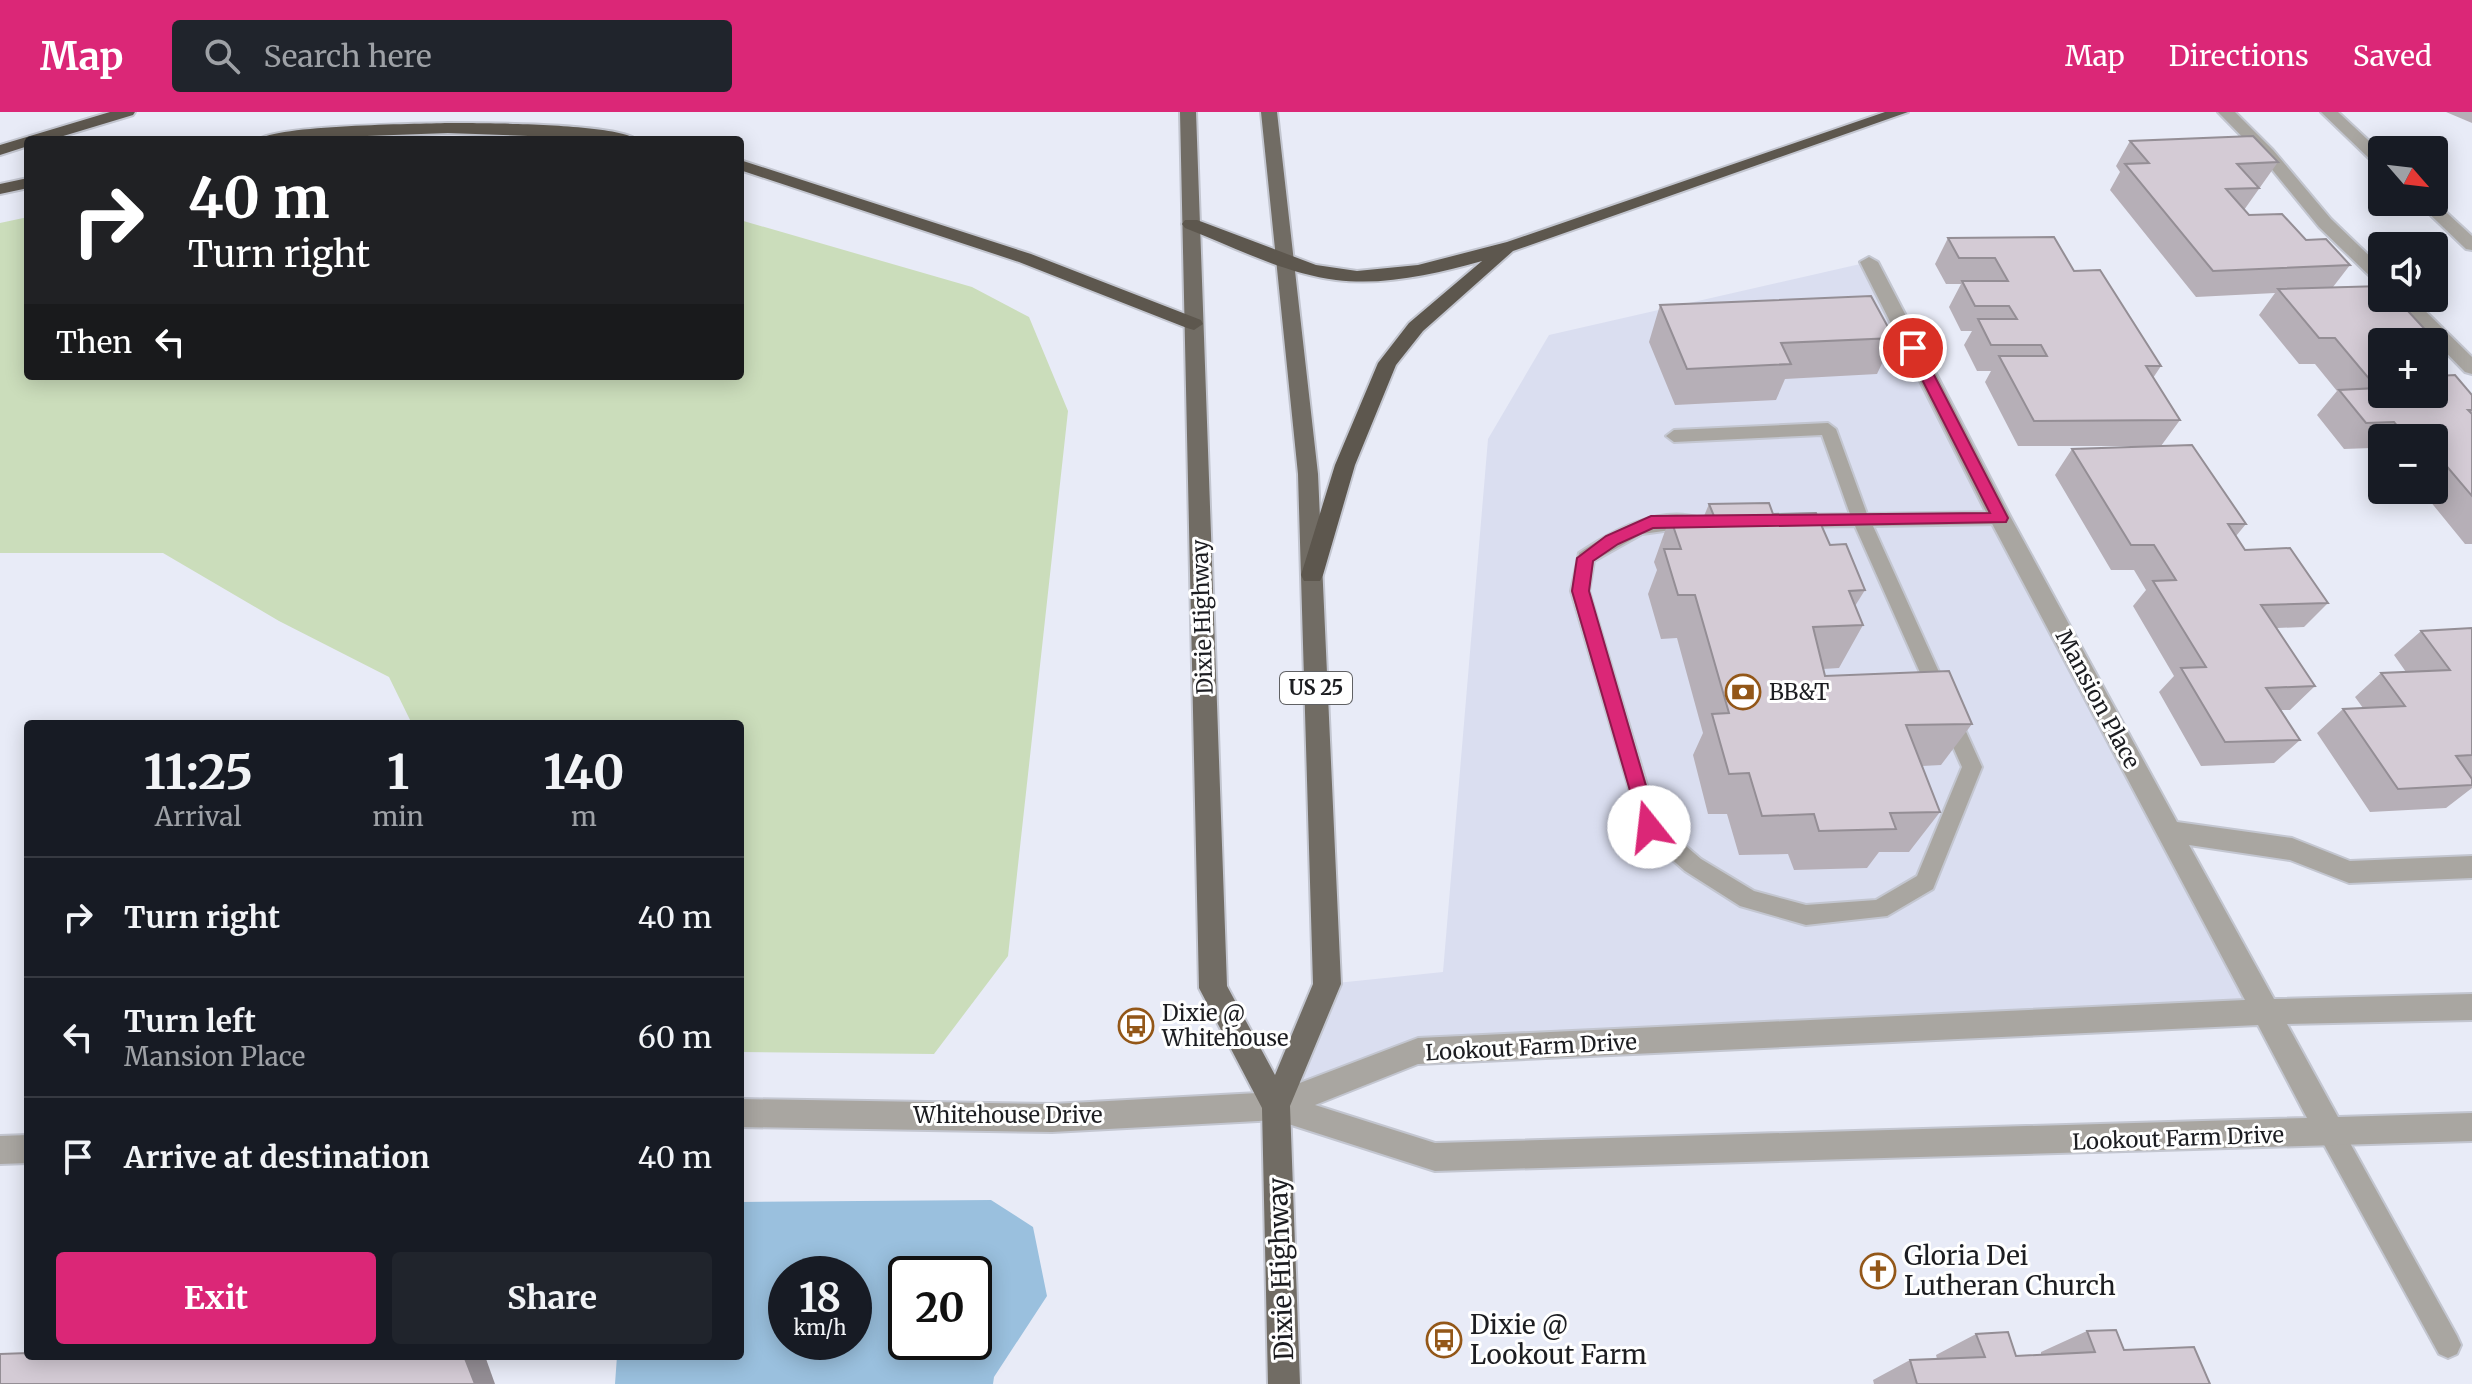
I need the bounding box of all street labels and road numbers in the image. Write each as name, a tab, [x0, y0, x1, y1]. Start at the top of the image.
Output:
street label: Dixie Highway	[1185, 539, 1219, 695]
street label: Mansion Place	[2050, 625, 2146, 773]
road number: US 25	[1280, 672, 1352, 704]
street label: Lookout Farm Drive	[1424, 1027, 1638, 1067]
street label: Whitehouse Drive	[913, 1101, 1102, 1129]
street label: Lookout Farm Drive	[2072, 1120, 2284, 1156]
street label: Dixie Highway	[1261, 1176, 1300, 1361]

